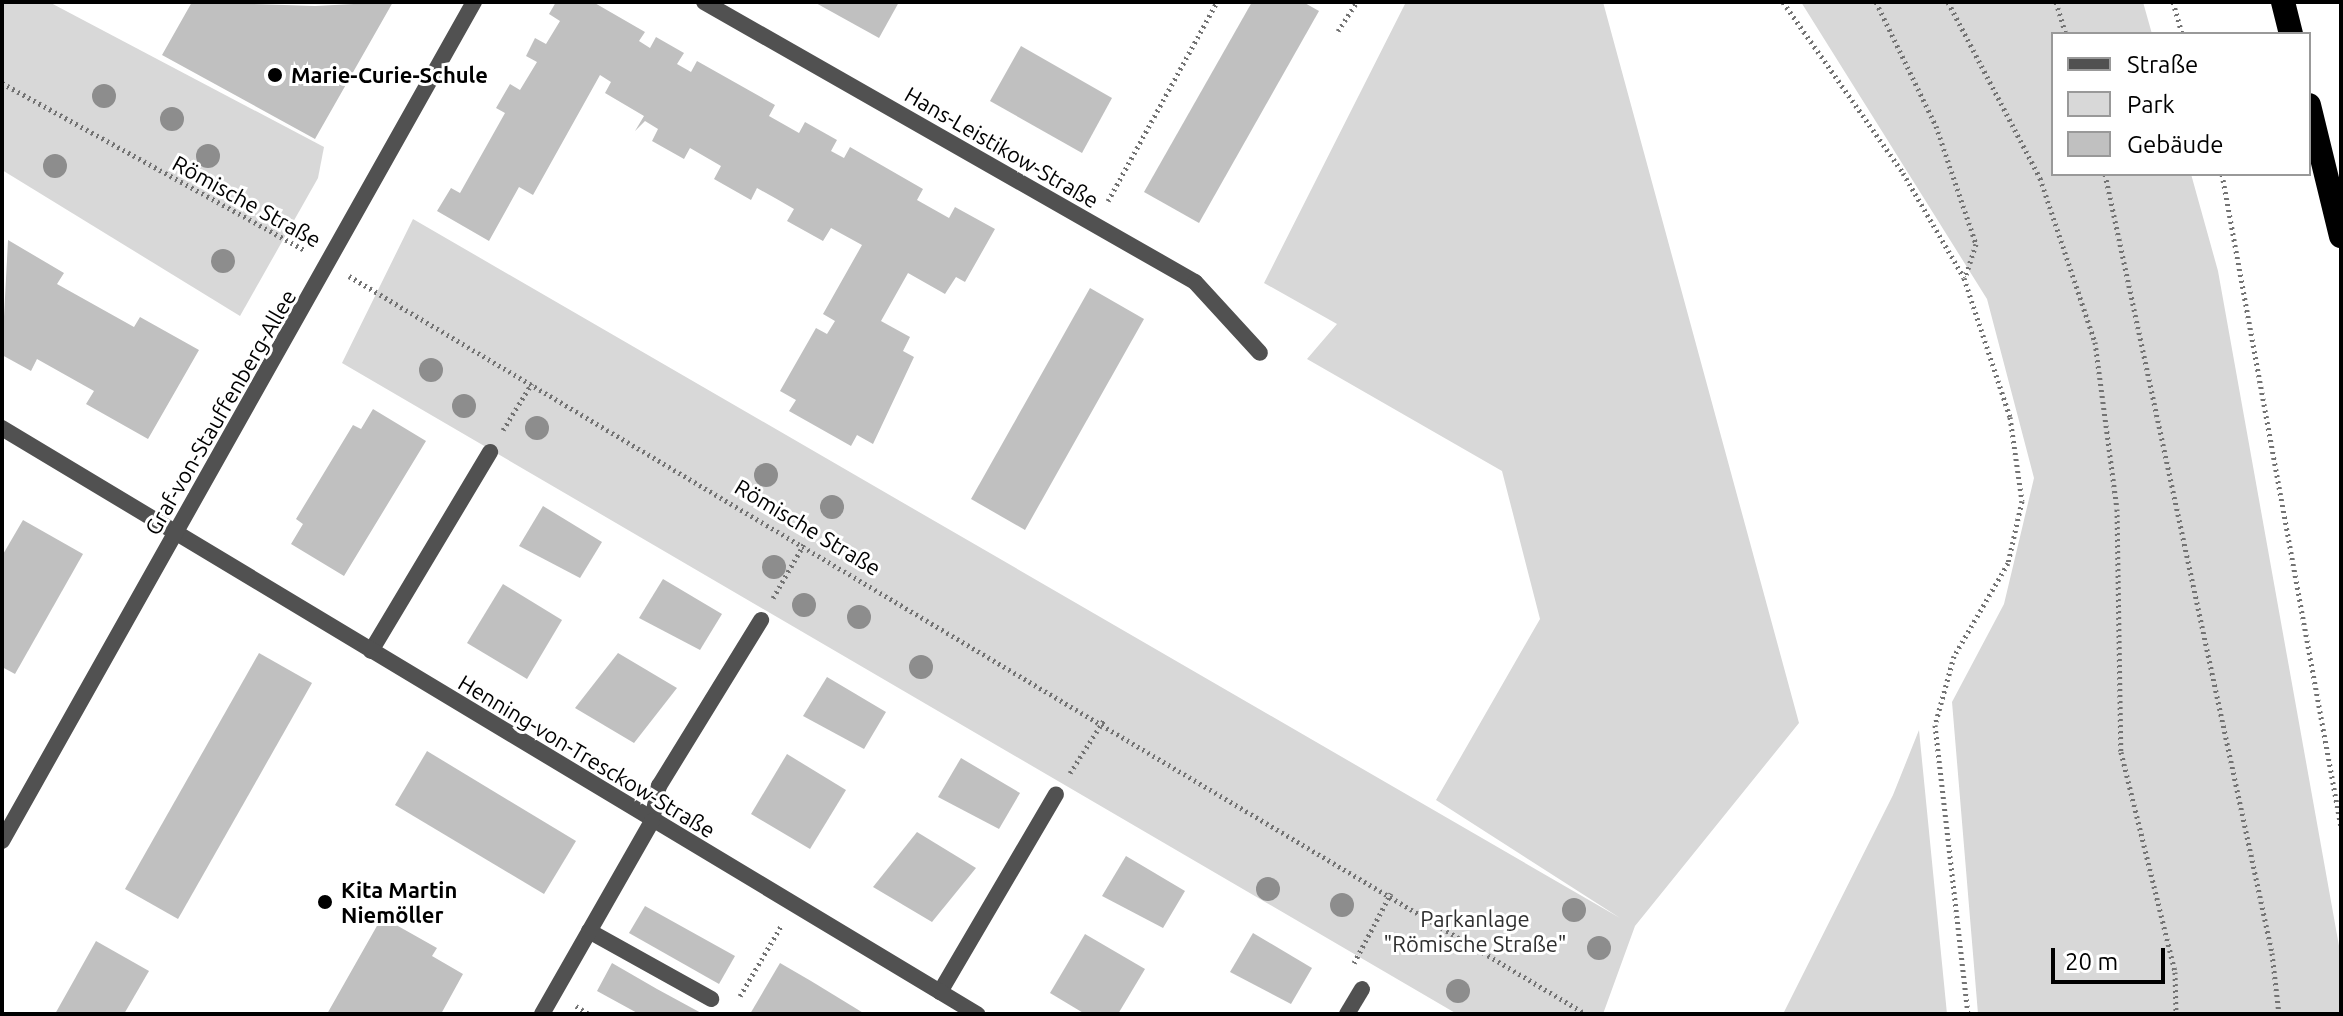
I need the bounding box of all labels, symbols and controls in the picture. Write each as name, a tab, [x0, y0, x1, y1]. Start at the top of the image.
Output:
legend	[2051, 32, 2311, 176]
text: Straße	[2127, 51, 2198, 78]
place label: Marie-Curie-Schule	[291, 62, 488, 88]
marker: Marie-Curie-Schule	[266, 66, 284, 84]
street label: Hans-Leistikow-Straße	[900, 81, 1104, 213]
text: Park	[2127, 91, 2175, 118]
text: Gebäude	[2127, 131, 2224, 158]
street label: Römische Straße	[168, 149, 326, 253]
street label: Graf-von-Stauffenberg-Allee	[139, 285, 301, 539]
street label: Römische Straße	[730, 473, 886, 581]
street label: Henning-von-Tresckow-Straße	[454, 669, 720, 843]
place label: Kita Martin Niemöller	[341, 876, 457, 928]
marker: Kita Martin Niemöller	[316, 893, 334, 911]
park label: Parkanlage "Römische Straße"	[1384, 905, 1566, 956]
scale bar	[2055, 932, 2169, 982]
text: 20 m	[2065, 948, 2118, 975]

